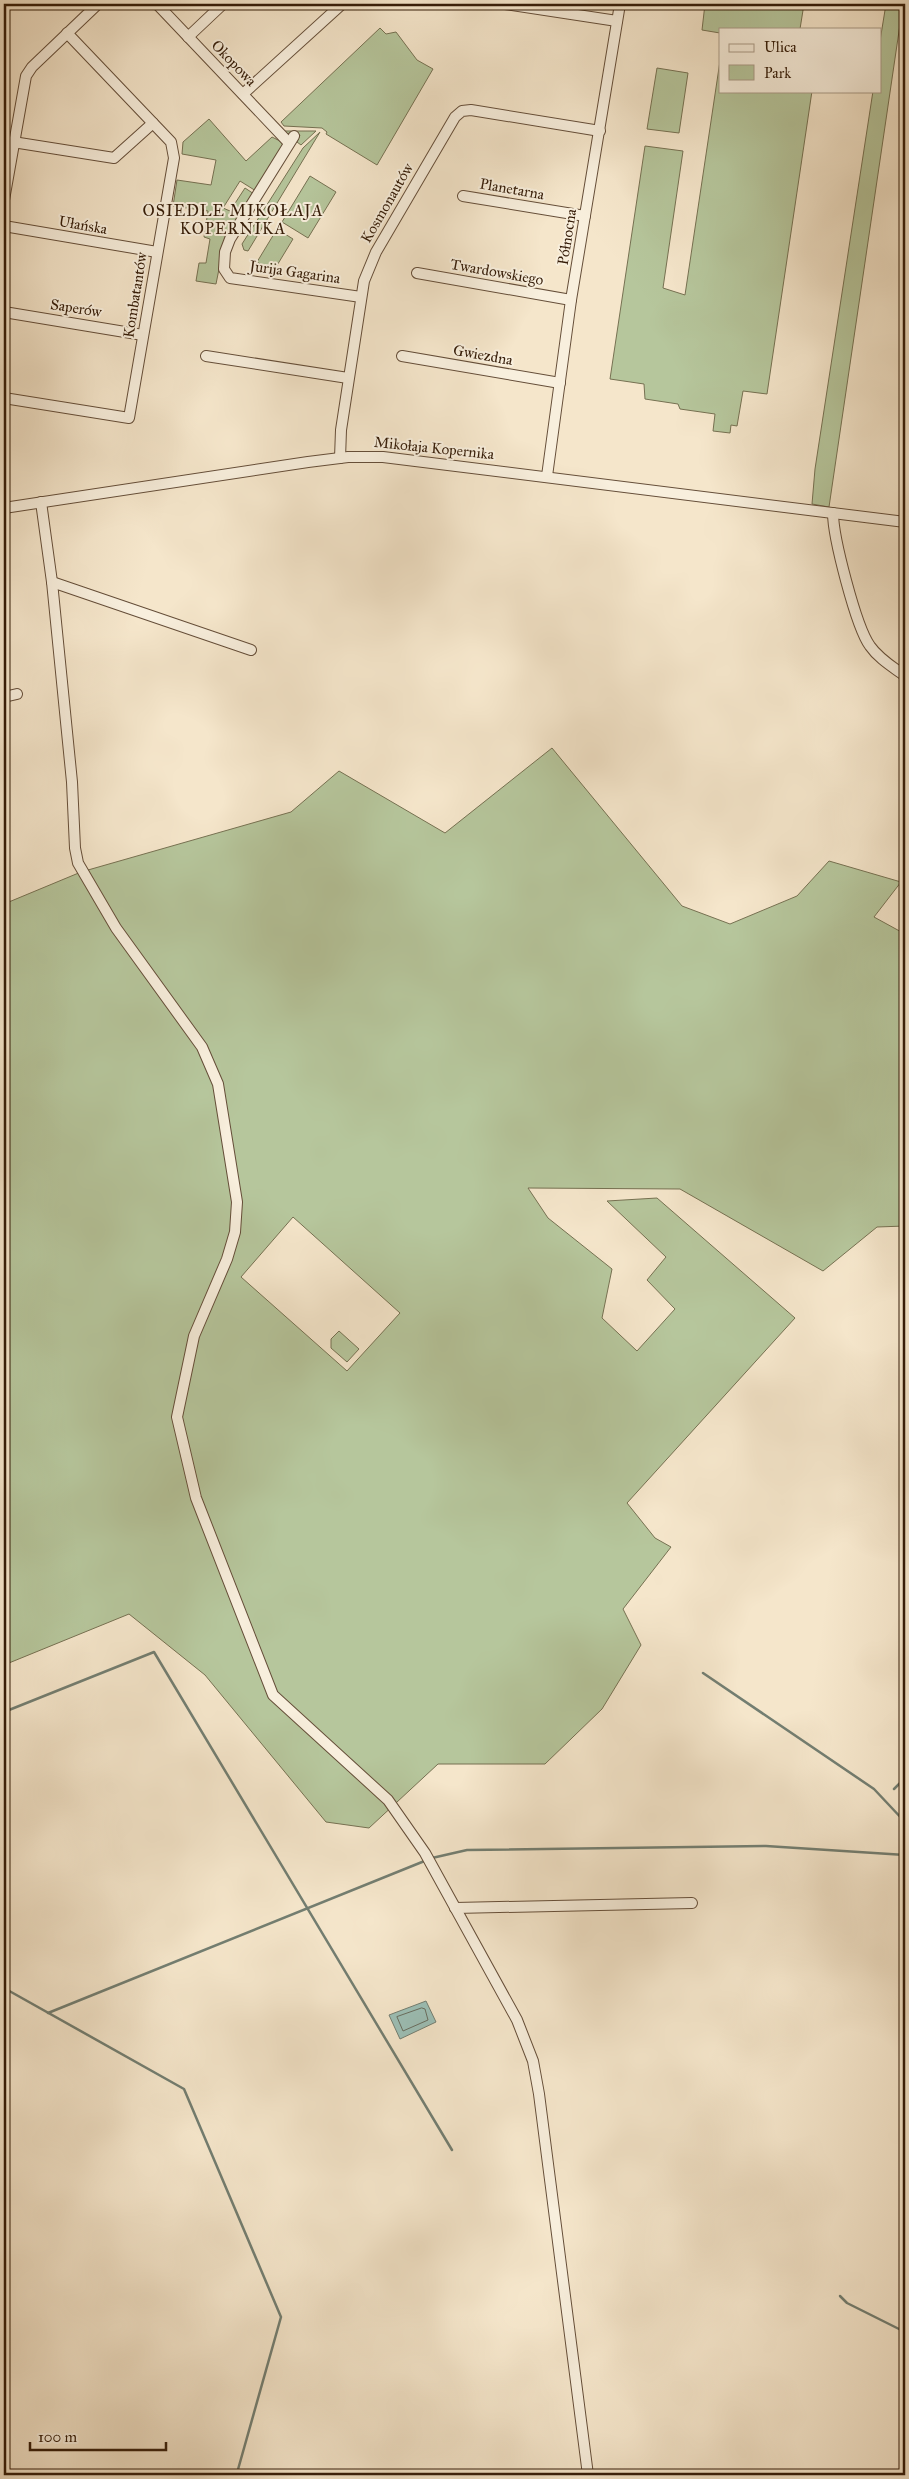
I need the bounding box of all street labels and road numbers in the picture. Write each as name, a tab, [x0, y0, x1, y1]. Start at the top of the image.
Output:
street label: Okopowa	[208, 36, 261, 90]
street label: Kosmonautów	[357, 160, 417, 246]
street label: Planetarna	[478, 174, 546, 204]
street label: Północna	[554, 207, 580, 266]
street label: Ułańska	[57, 212, 109, 238]
street label: Kombatantów	[119, 251, 151, 339]
street label: Twardowskiego	[449, 255, 545, 289]
street label: Jurija Gagarina	[246, 256, 342, 288]
street label: Saperów	[49, 295, 103, 321]
street label: Gwiezdna	[452, 341, 515, 369]
street label: Mikołaja Kopernika	[373, 433, 496, 463]

